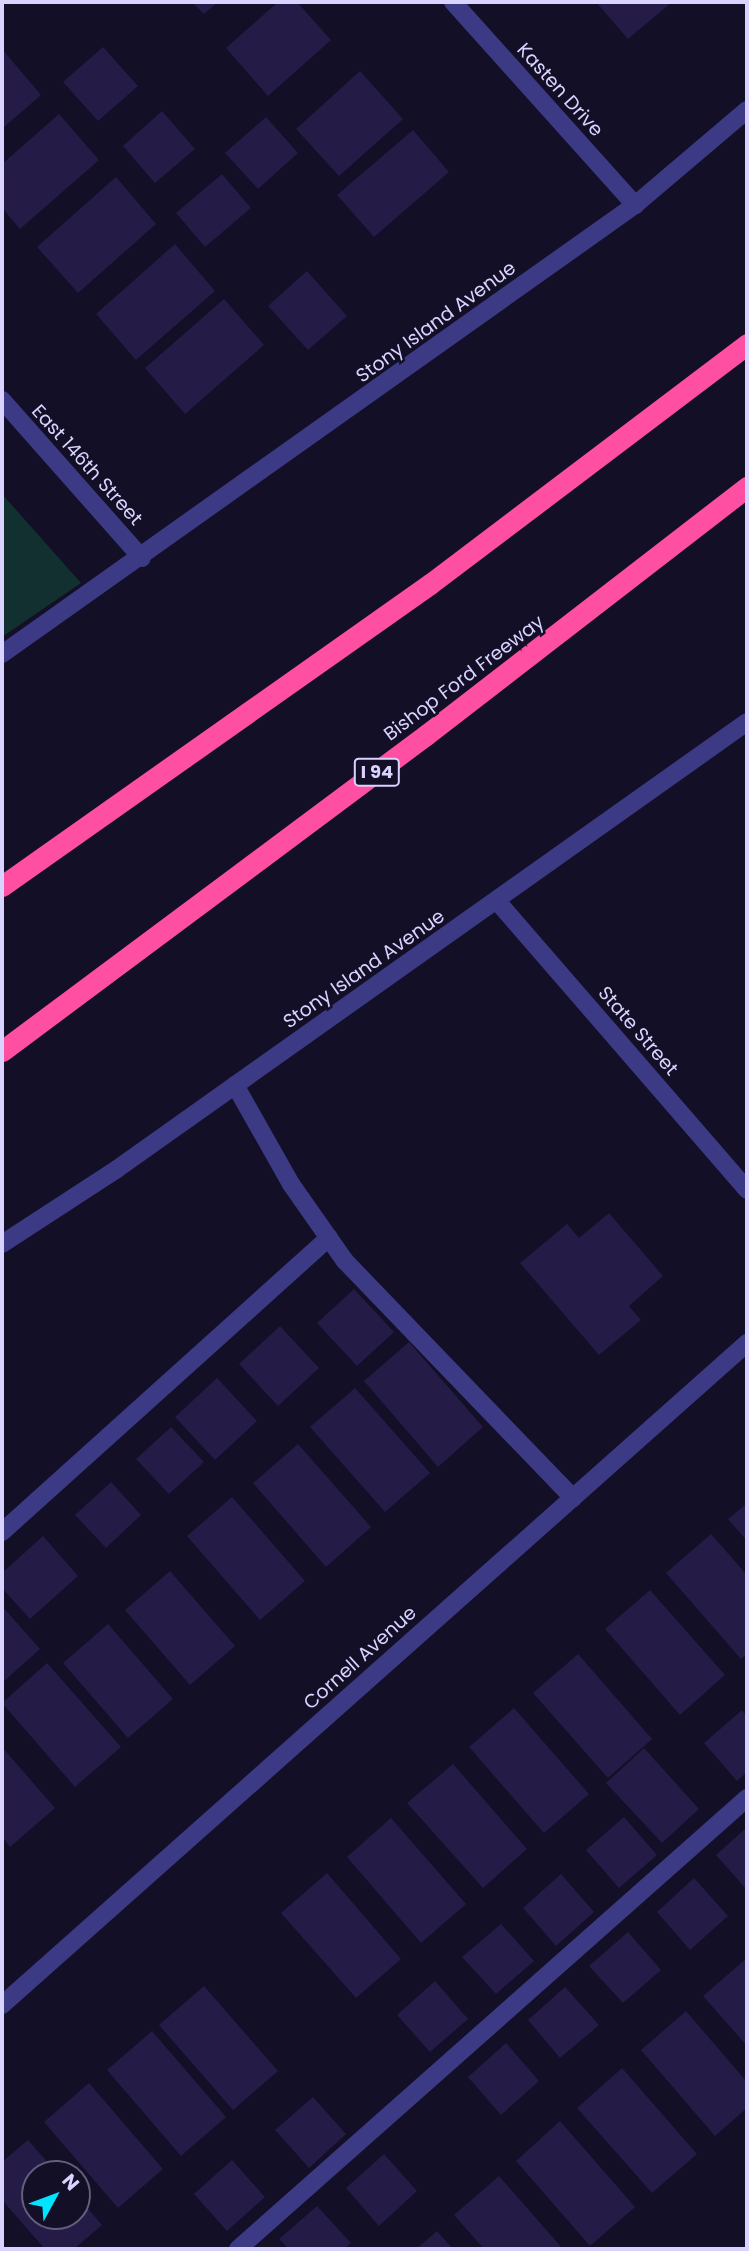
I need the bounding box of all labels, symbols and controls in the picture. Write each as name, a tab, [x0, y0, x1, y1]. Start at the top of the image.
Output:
street label: Kasten Drive	[512, 39, 608, 141]
street label: Stony Island Avenue	[352, 256, 520, 388]
street label: East 146th Street	[27, 400, 147, 530]
street label: Bishop Ford Freeway	[379, 610, 549, 746]
road number: I 94	[352, 758, 402, 786]
street label: Stony Island Avenue	[279, 905, 449, 1033]
street label: State Street	[593, 982, 683, 1080]
street label: Cornell Avenue	[299, 1601, 421, 1715]
north arrow	[21, 2160, 91, 2230]
text: N	[56, 2168, 86, 2196]

